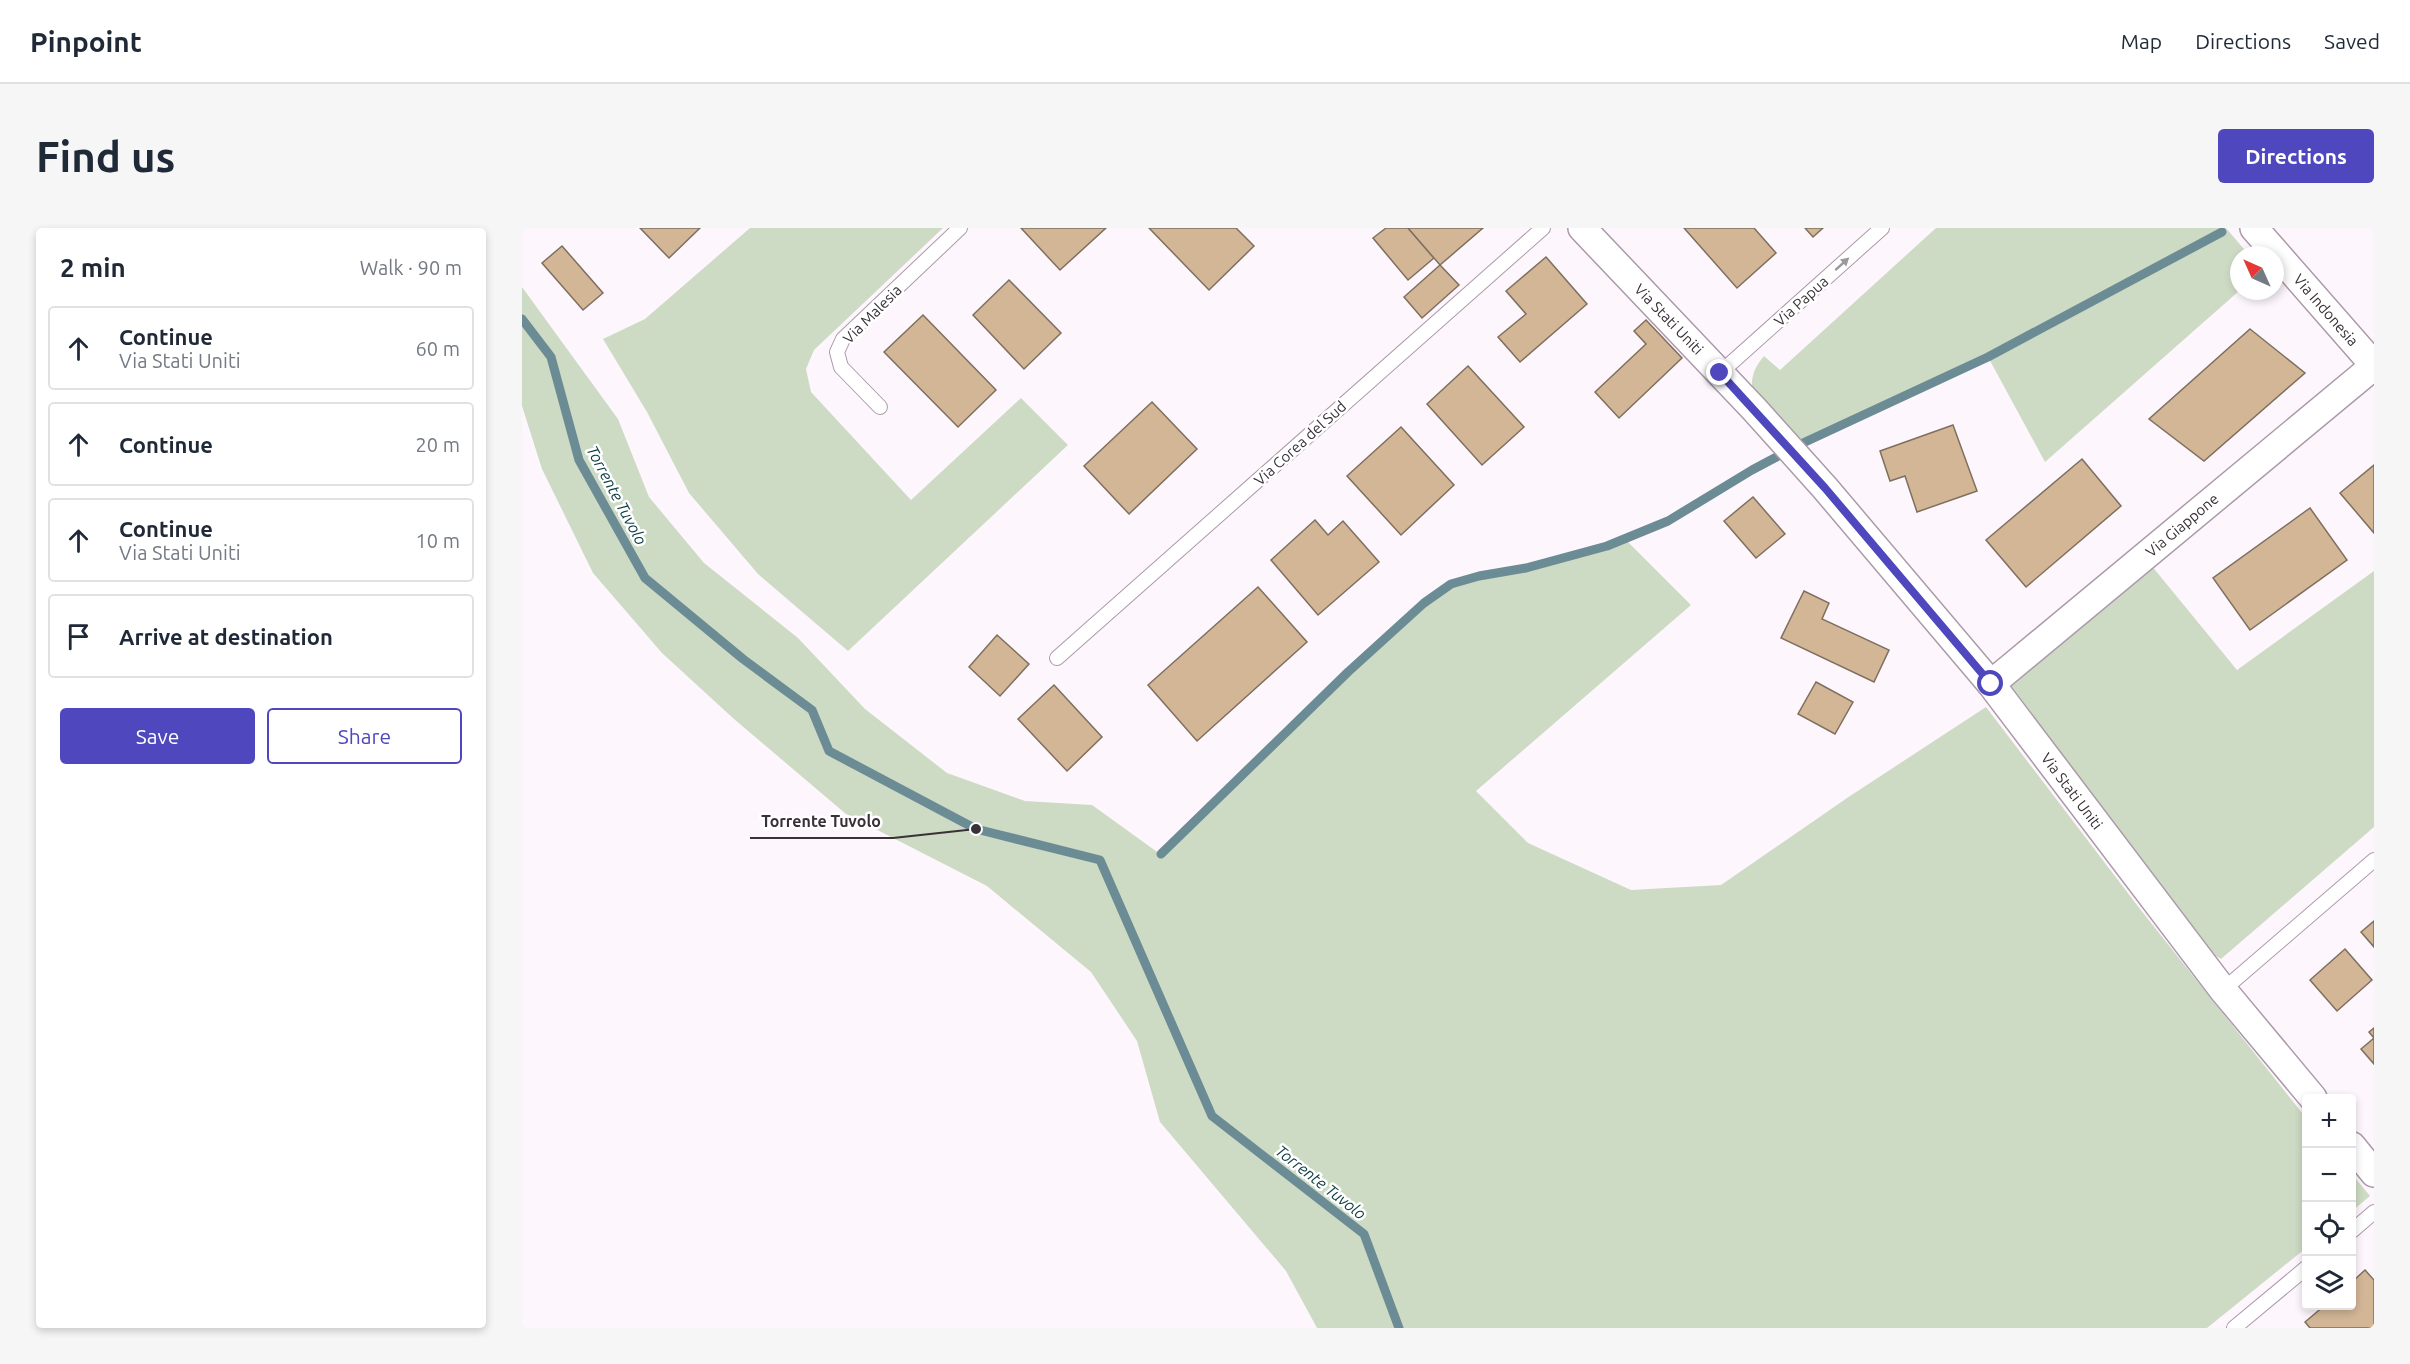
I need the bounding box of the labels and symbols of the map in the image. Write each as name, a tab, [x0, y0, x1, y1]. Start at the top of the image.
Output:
north arrow	[2230, 246, 2284, 300]
one-way arrow	[1834, 258, 1849, 271]
street label: Via Indonesia	[2290, 271, 2362, 349]
street label: Via Papua	[1771, 272, 1831, 330]
street label: Via Stati Uniti	[1631, 280, 1707, 358]
street label: Via Malesia	[839, 281, 905, 347]
route end	[1706, 359, 1732, 385]
street label: Via Corea del Sud	[1251, 397, 1349, 489]
water label: Torrente Tuvolo	[583, 443, 651, 548]
street label: Via Giappone	[2142, 490, 2222, 560]
route start	[1977, 670, 2003, 696]
street label: Via Stati Uniti	[2038, 749, 2106, 833]
callout: Torrente Tuvolo	[750, 804, 893, 838]
text: Torrente Tuvolo	[761, 812, 881, 830]
water label: Torrente Tuvolo	[1272, 1141, 1370, 1223]

